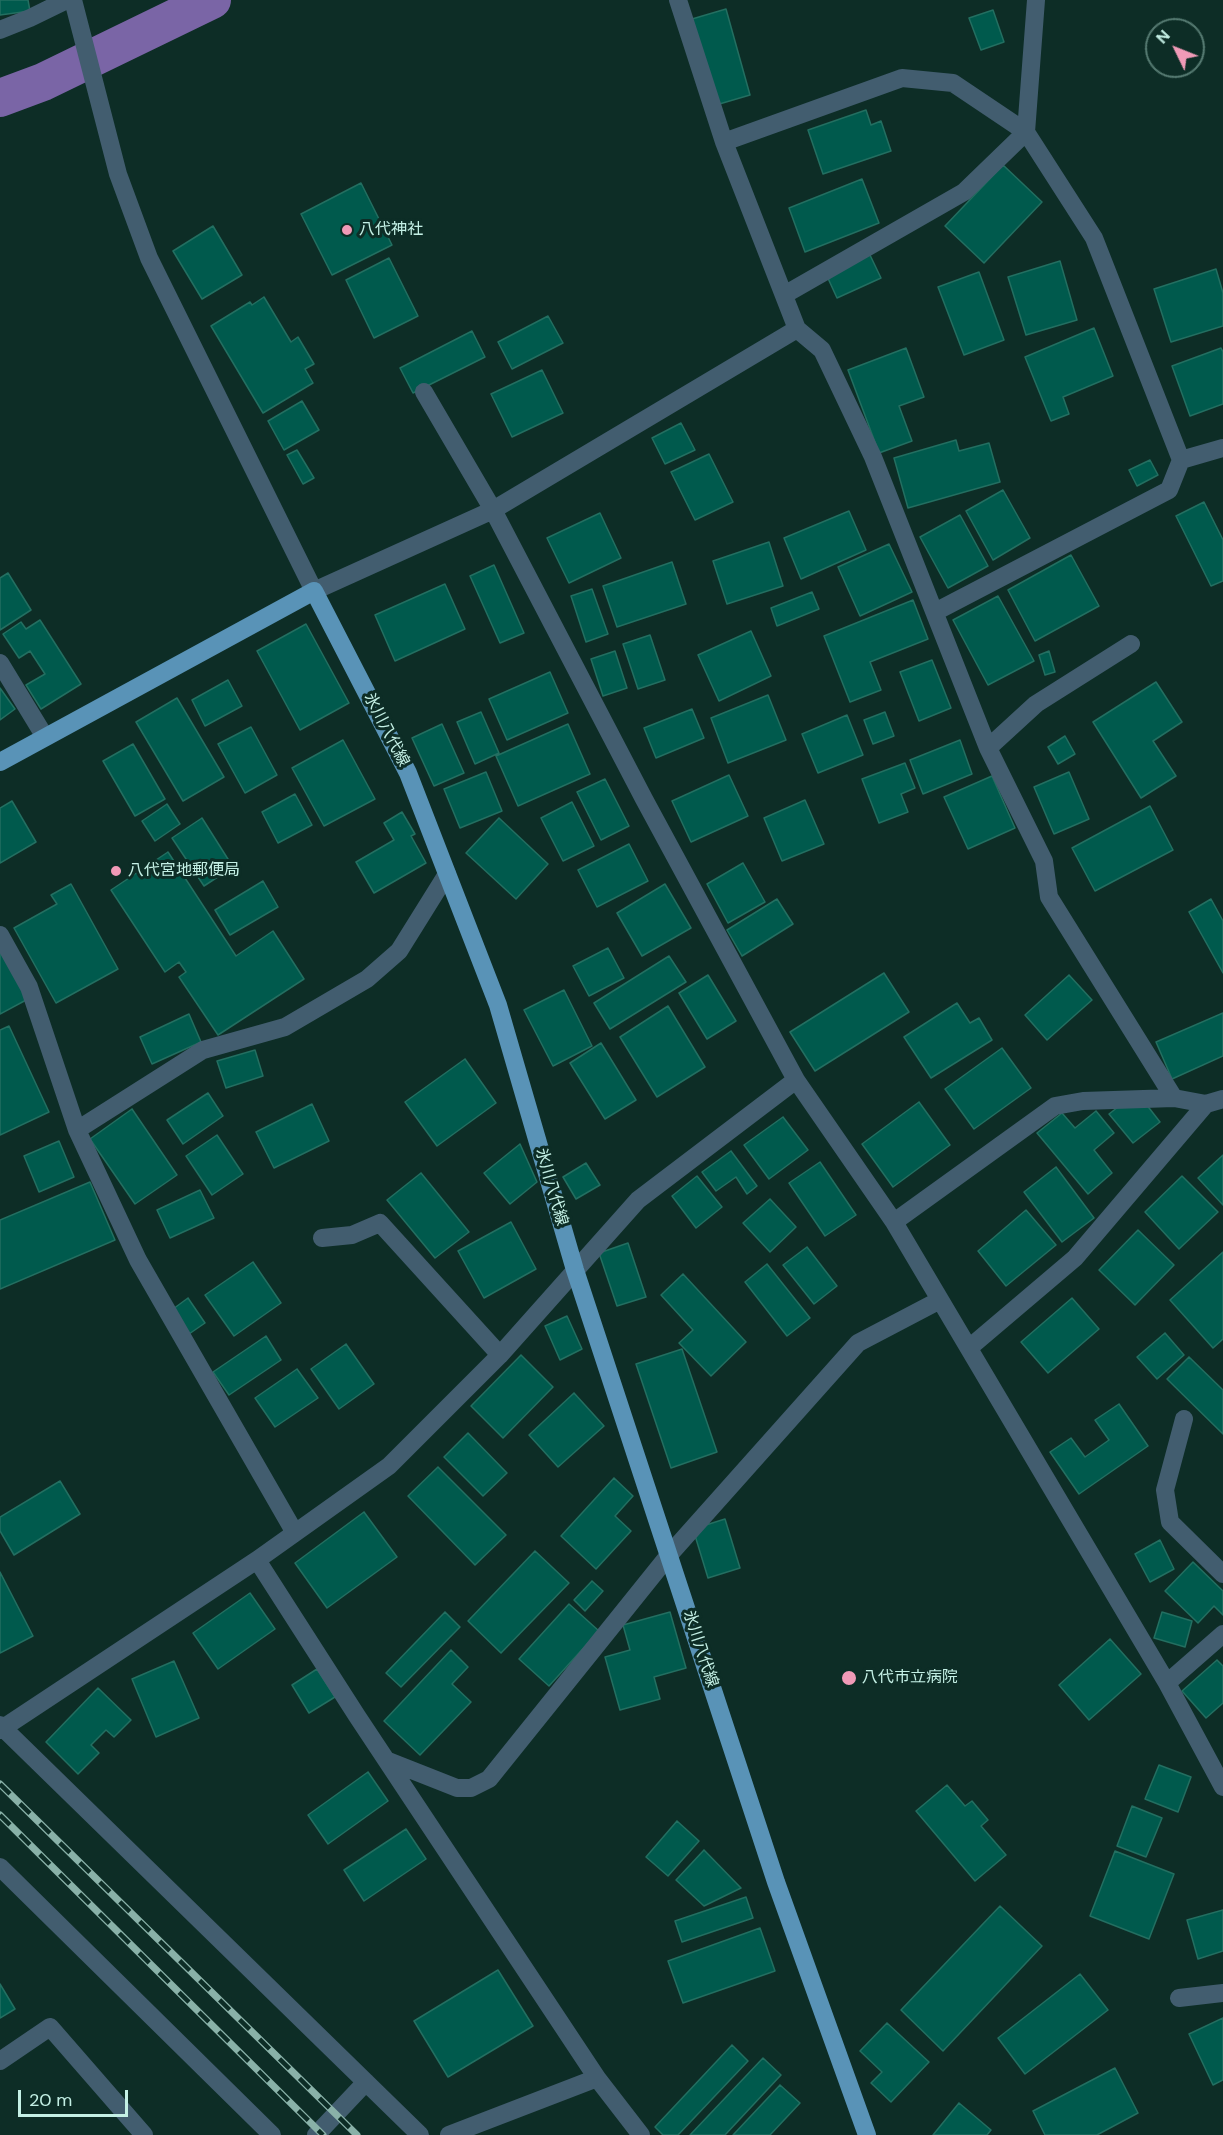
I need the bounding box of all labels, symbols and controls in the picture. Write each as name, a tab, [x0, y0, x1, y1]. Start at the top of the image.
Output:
north arrow	[1145, 18, 1205, 78]
text: N	[1151, 25, 1175, 48]
place label: 八代神社	[359, 220, 423, 240]
marker: 八代神社	[340, 223, 354, 237]
street label: 氷川八代線	[359, 690, 413, 770]
place label: 八代宮地郵便局	[128, 861, 240, 881]
marker: 八代宮地郵便局	[109, 864, 123, 878]
street label: 氷川八代線	[531, 1146, 571, 1228]
street label: 氷川八代線	[679, 1608, 721, 1690]
place label: 八代市立病院	[862, 1668, 958, 1688]
marker: 八代市立病院	[840, 1669, 858, 1687]
scale bar	[21, 2078, 130, 2116]
text: 20 m	[29, 2088, 72, 2112]

